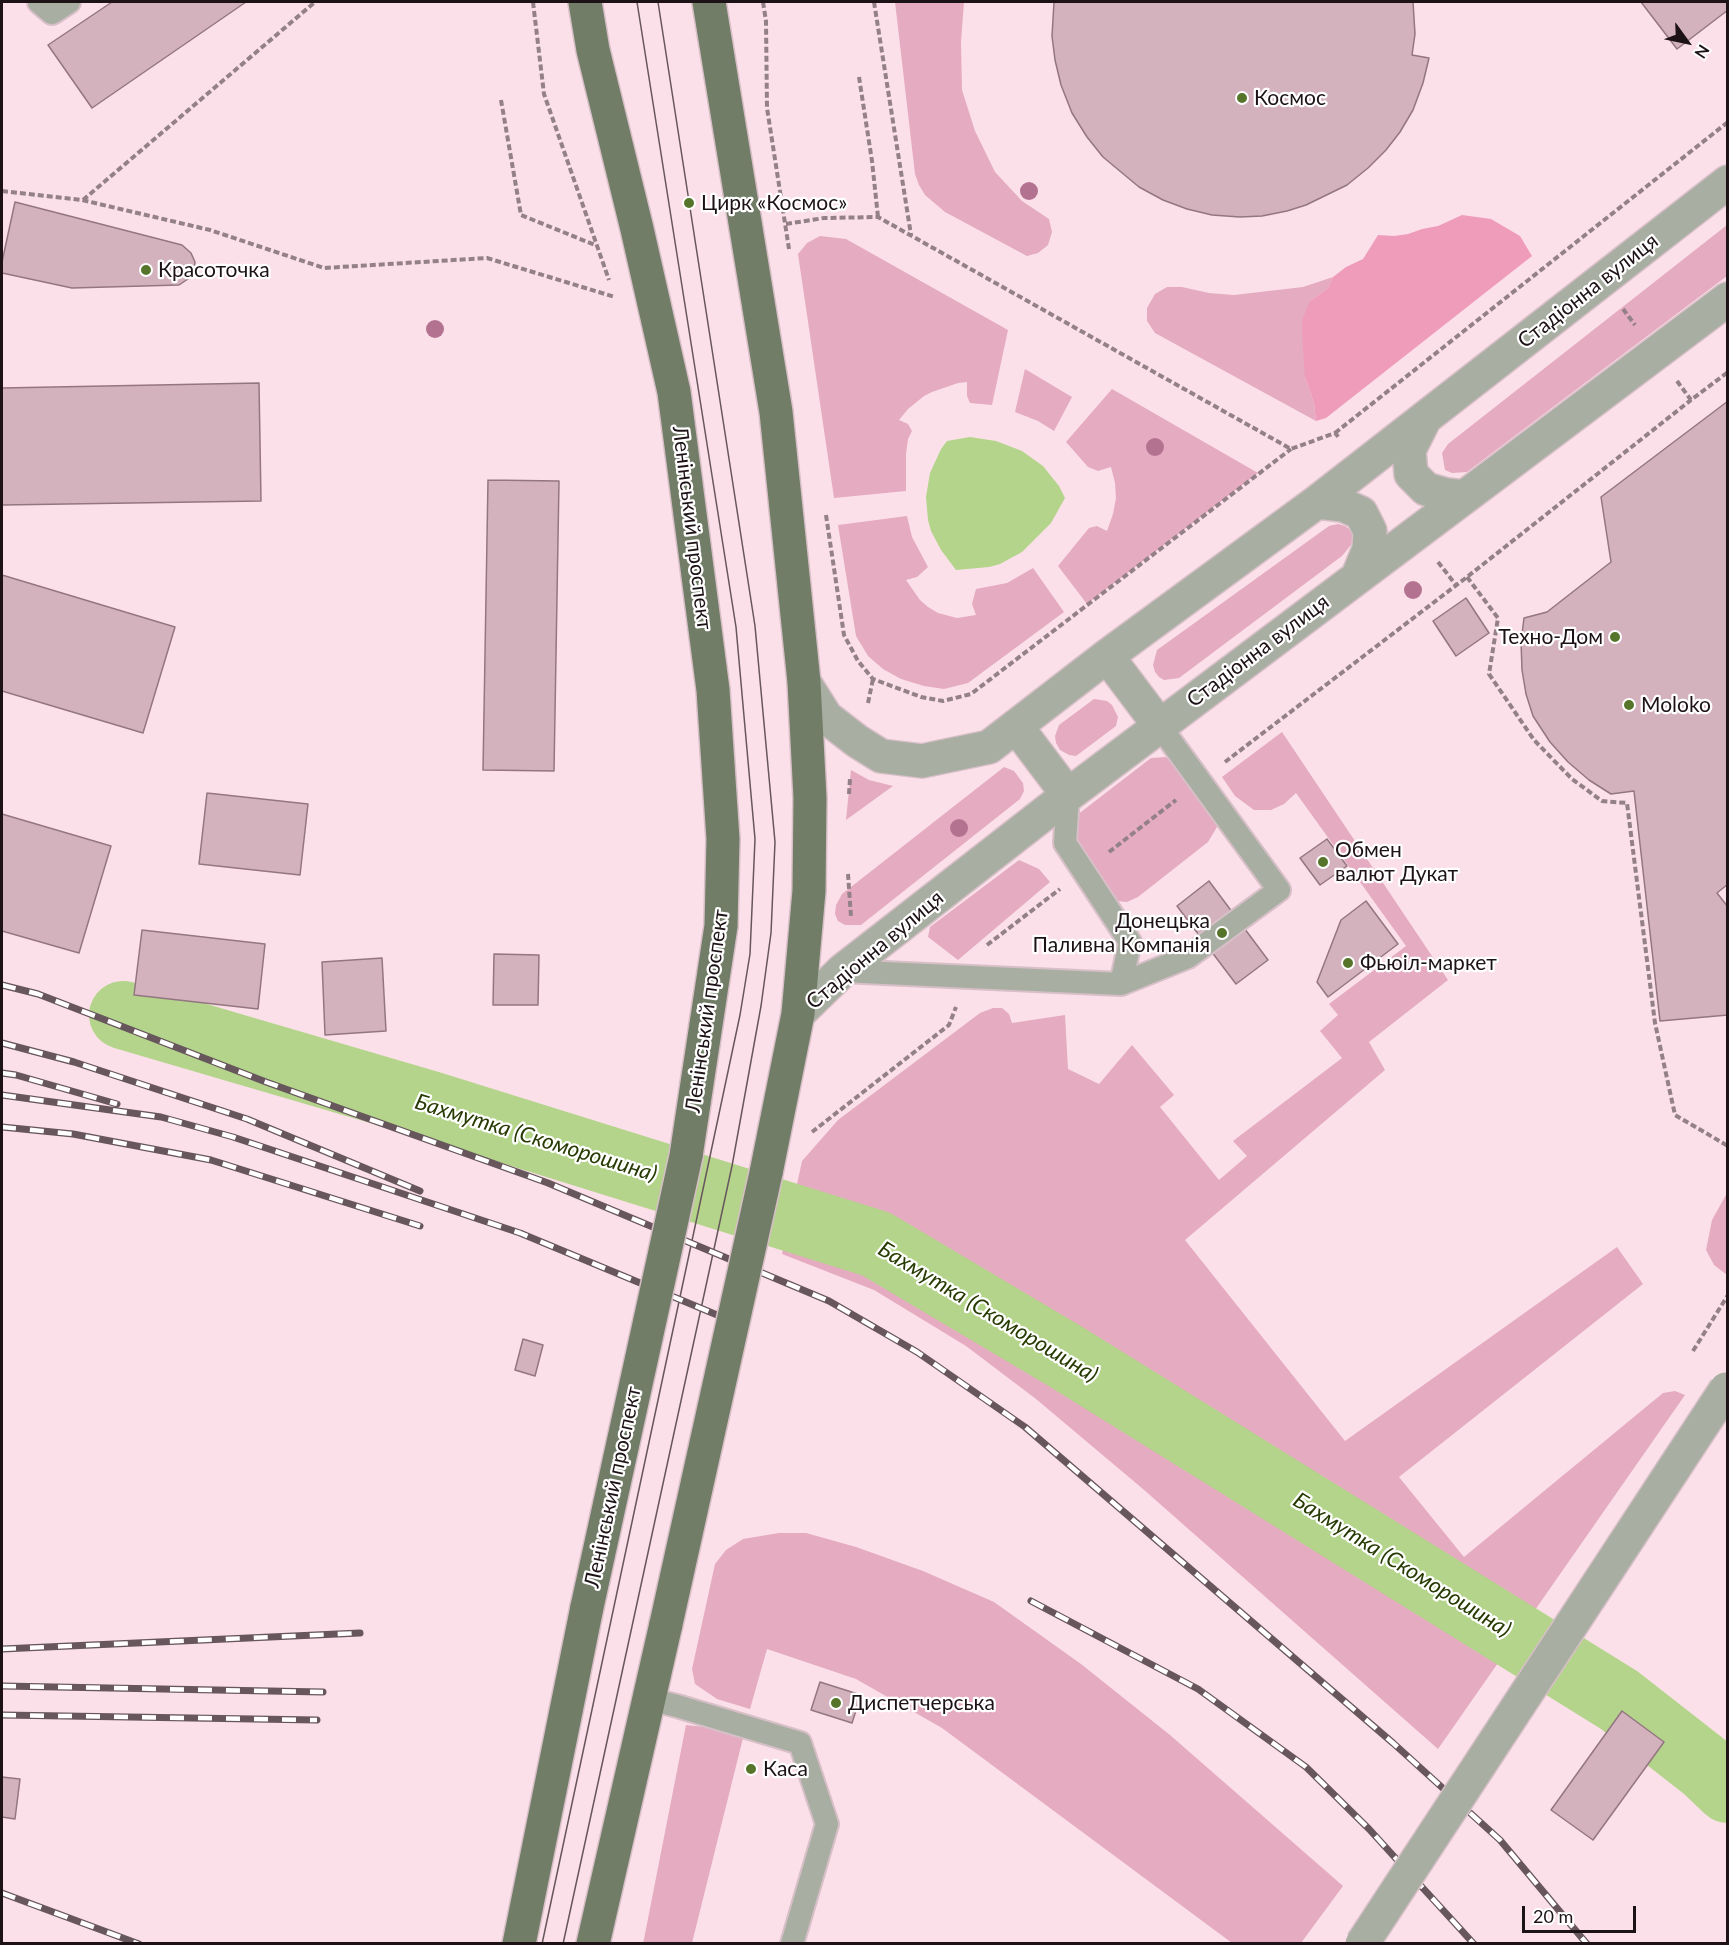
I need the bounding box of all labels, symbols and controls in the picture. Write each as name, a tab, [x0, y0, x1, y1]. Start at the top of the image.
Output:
north arrow	[1657, 12, 1717, 72]
text: N	[1691, 42, 1714, 62]
place label: Космос	[1254, 85, 1326, 111]
marker: Космос	[1235, 91, 1249, 105]
place label: Цирк «Космос»	[701, 190, 847, 216]
marker: Цирк «Космос»	[682, 196, 696, 210]
street label: Стадіонна вулиця	[1513, 228, 1663, 354]
place label: Красоточка	[158, 257, 270, 283]
marker: Красоточка	[139, 263, 153, 277]
street label: Ленінський проспект	[667, 425, 717, 631]
street label: Стадіонна вулиця	[1182, 589, 1334, 713]
place label: Техно-Дом	[1498, 624, 1603, 650]
marker: Техно-Дом	[1608, 630, 1622, 644]
place label: Moloko	[1641, 692, 1711, 718]
marker: Moloko	[1622, 698, 1636, 712]
place label: Обмен валют Дукат	[1335, 837, 1458, 887]
marker: Обмен валют Дукат	[1316, 855, 1330, 869]
street label: Стадіонна вулиця	[801, 885, 949, 1015]
street label: Ленінський проспект	[680, 908, 734, 1114]
place label: Донецька Паливна Компанія	[1033, 908, 1210, 958]
marker: Донецька Паливна Компанія	[1215, 926, 1229, 940]
place label: Фьюіл-маркет	[1360, 950, 1497, 976]
marker: Фьюіл-маркет	[1341, 956, 1355, 970]
water label: Бахмутка (Скоморошина)	[412, 1089, 660, 1187]
water label: Бахмутка (Скоморошина)	[873, 1236, 1103, 1388]
street label: Ленінський проспект	[579, 1384, 647, 1590]
water label: Бахмутка (Скоморошина)	[1288, 1487, 1516, 1643]
place label: Диспетчерська	[848, 1690, 995, 1716]
marker: Диспетчерська	[829, 1696, 843, 1710]
place label: Каса	[763, 1756, 808, 1782]
marker: Каса	[744, 1762, 758, 1776]
scale bar	[1525, 1894, 1639, 1932]
text: 20 m	[1533, 1905, 1573, 1927]

